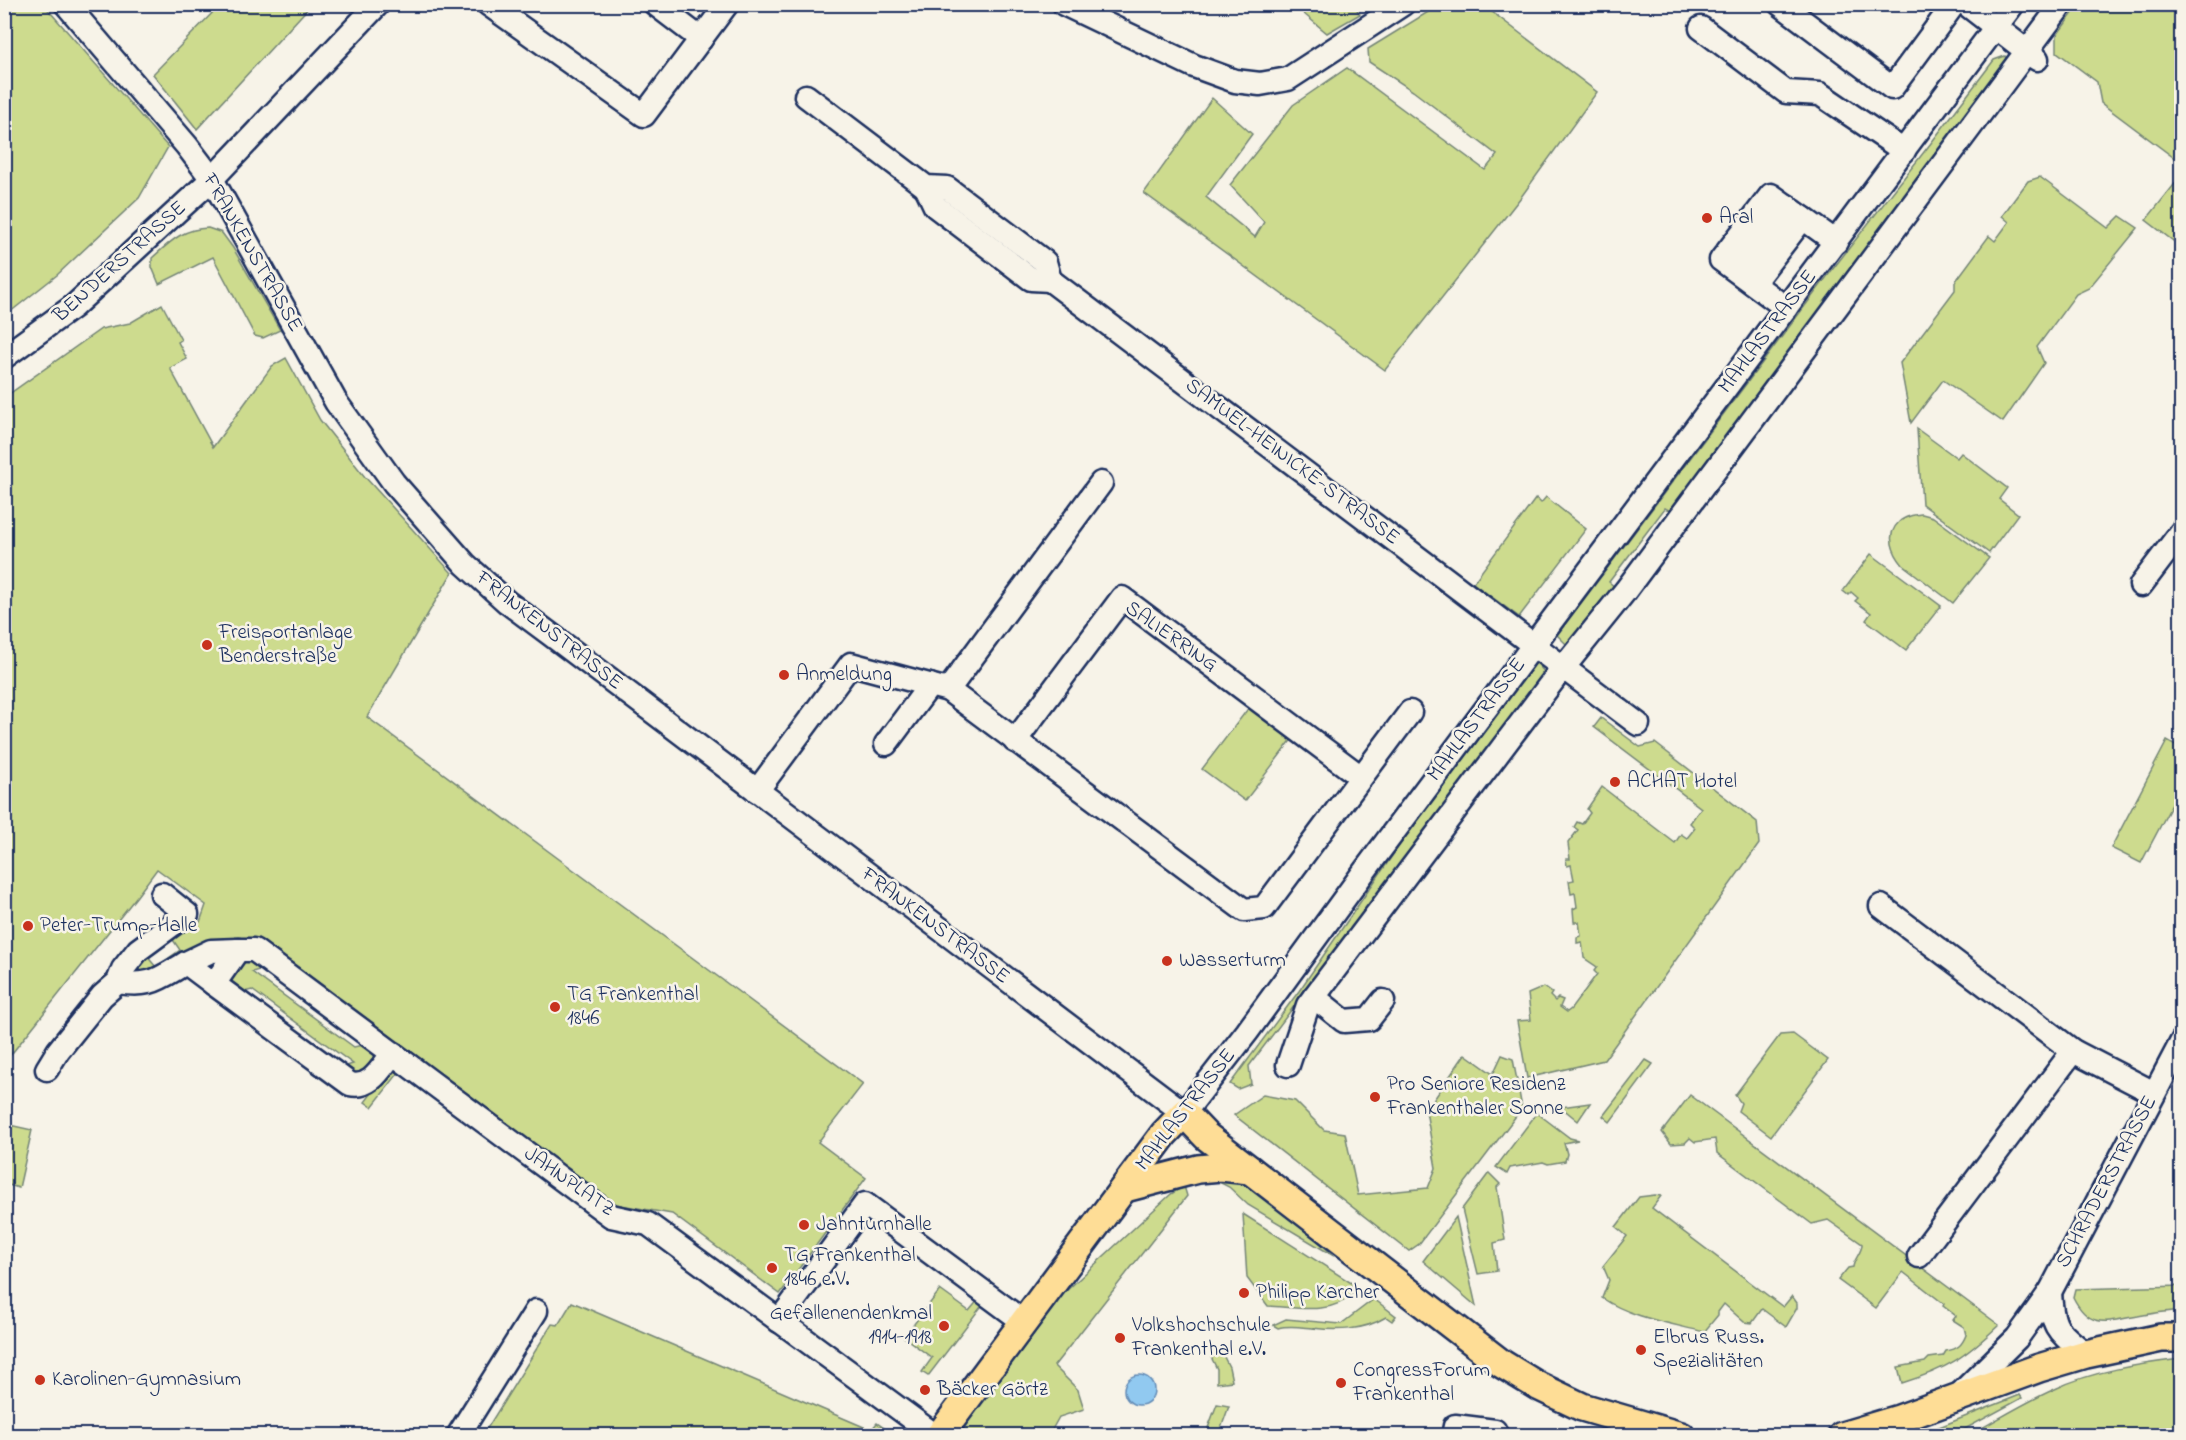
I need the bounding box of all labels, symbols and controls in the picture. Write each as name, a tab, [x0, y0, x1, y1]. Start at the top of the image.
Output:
street label: FRANKENSTRASSE	[194, 167, 310, 338]
street label: BENDERSTRASSE	[46, 194, 193, 331]
place label: Aral	[1719, 203, 1753, 233]
marker: Aral	[1700, 211, 1714, 225]
street label: MAHLASTRASSE	[1711, 264, 1825, 400]
street label: SAMUEL-HEINICKE-STRASSE	[1178, 371, 1406, 553]
street label: FRANKENSTRASSE	[468, 563, 629, 698]
street label: SALIERRING	[1118, 594, 1224, 680]
place label: Freisportanlage Benderstraße	[218, 618, 353, 672]
marker: Freisportanlage Benderstraße	[200, 638, 214, 652]
street label: MAHLASTRASSE	[1420, 652, 1534, 788]
place label: Anmeldung	[796, 660, 892, 692]
marker: Anmeldung	[777, 668, 791, 682]
place label: ACHAT Hotel	[1627, 767, 1737, 797]
marker: ACHAT Hotel	[1608, 775, 1622, 789]
street label: FRANKENSTRASSE	[854, 860, 1016, 992]
place label: Peter-Trump-Halle	[40, 911, 198, 941]
marker: Peter-Trump-Halle	[21, 919, 35, 933]
place label: Wasserturm	[1179, 946, 1286, 976]
marker: Wasserturm	[1160, 954, 1174, 968]
place label: TG Frankenthal 1846	[567, 980, 698, 1034]
marker: TG Frankenthal 1846	[548, 1000, 562, 1014]
street label: MAHLASTRASSE	[1129, 1042, 1243, 1178]
place label: Pro Seniore Residenz Frankenthaler Sonne	[1386, 1070, 1566, 1124]
marker: Pro Seniore Residenz Frankenthaler Sonne	[1368, 1090, 1382, 1104]
street label: SCHRADERSTRASSE	[2049, 1091, 2165, 1273]
street label: JAHNPLATZ	[517, 1140, 621, 1224]
place label: Jahnturnhalle	[816, 1210, 932, 1240]
marker: Jahnturnhalle	[797, 1218, 811, 1232]
place label: TG Frankenthal 1846 e.V.	[784, 1241, 915, 1295]
marker: TG Frankenthal 1846 e.V.	[765, 1261, 779, 1275]
place label: Philipp Karcher	[1256, 1278, 1380, 1308]
marker: Philipp Karcher	[1237, 1286, 1251, 1300]
place label: Gefallenendenkmal 1914-1918	[770, 1299, 932, 1353]
place label: Volkshochschule Frankenthal e.V.	[1131, 1311, 1271, 1365]
marker: Gefallenendenkmal 1914-1918	[937, 1319, 951, 1333]
place label: Elbrus Russ. Spezialitäten	[1653, 1323, 1764, 1377]
marker: Volkshochschule Frankenthal e.V.	[1113, 1331, 1127, 1345]
marker: Elbrus Russ. Spezialitäten	[1634, 1343, 1648, 1357]
place label: CongressForum Frankenthal	[1352, 1356, 1490, 1410]
place label: Karolinen-Gymnasium	[52, 1365, 241, 1397]
marker: Karolinen-Gymnasium	[33, 1373, 47, 1387]
place label: Bäcker Görtz	[936, 1375, 1048, 1405]
marker: CongressForum Frankenthal	[1334, 1376, 1348, 1390]
marker: Bäcker Görtz	[918, 1383, 932, 1397]

